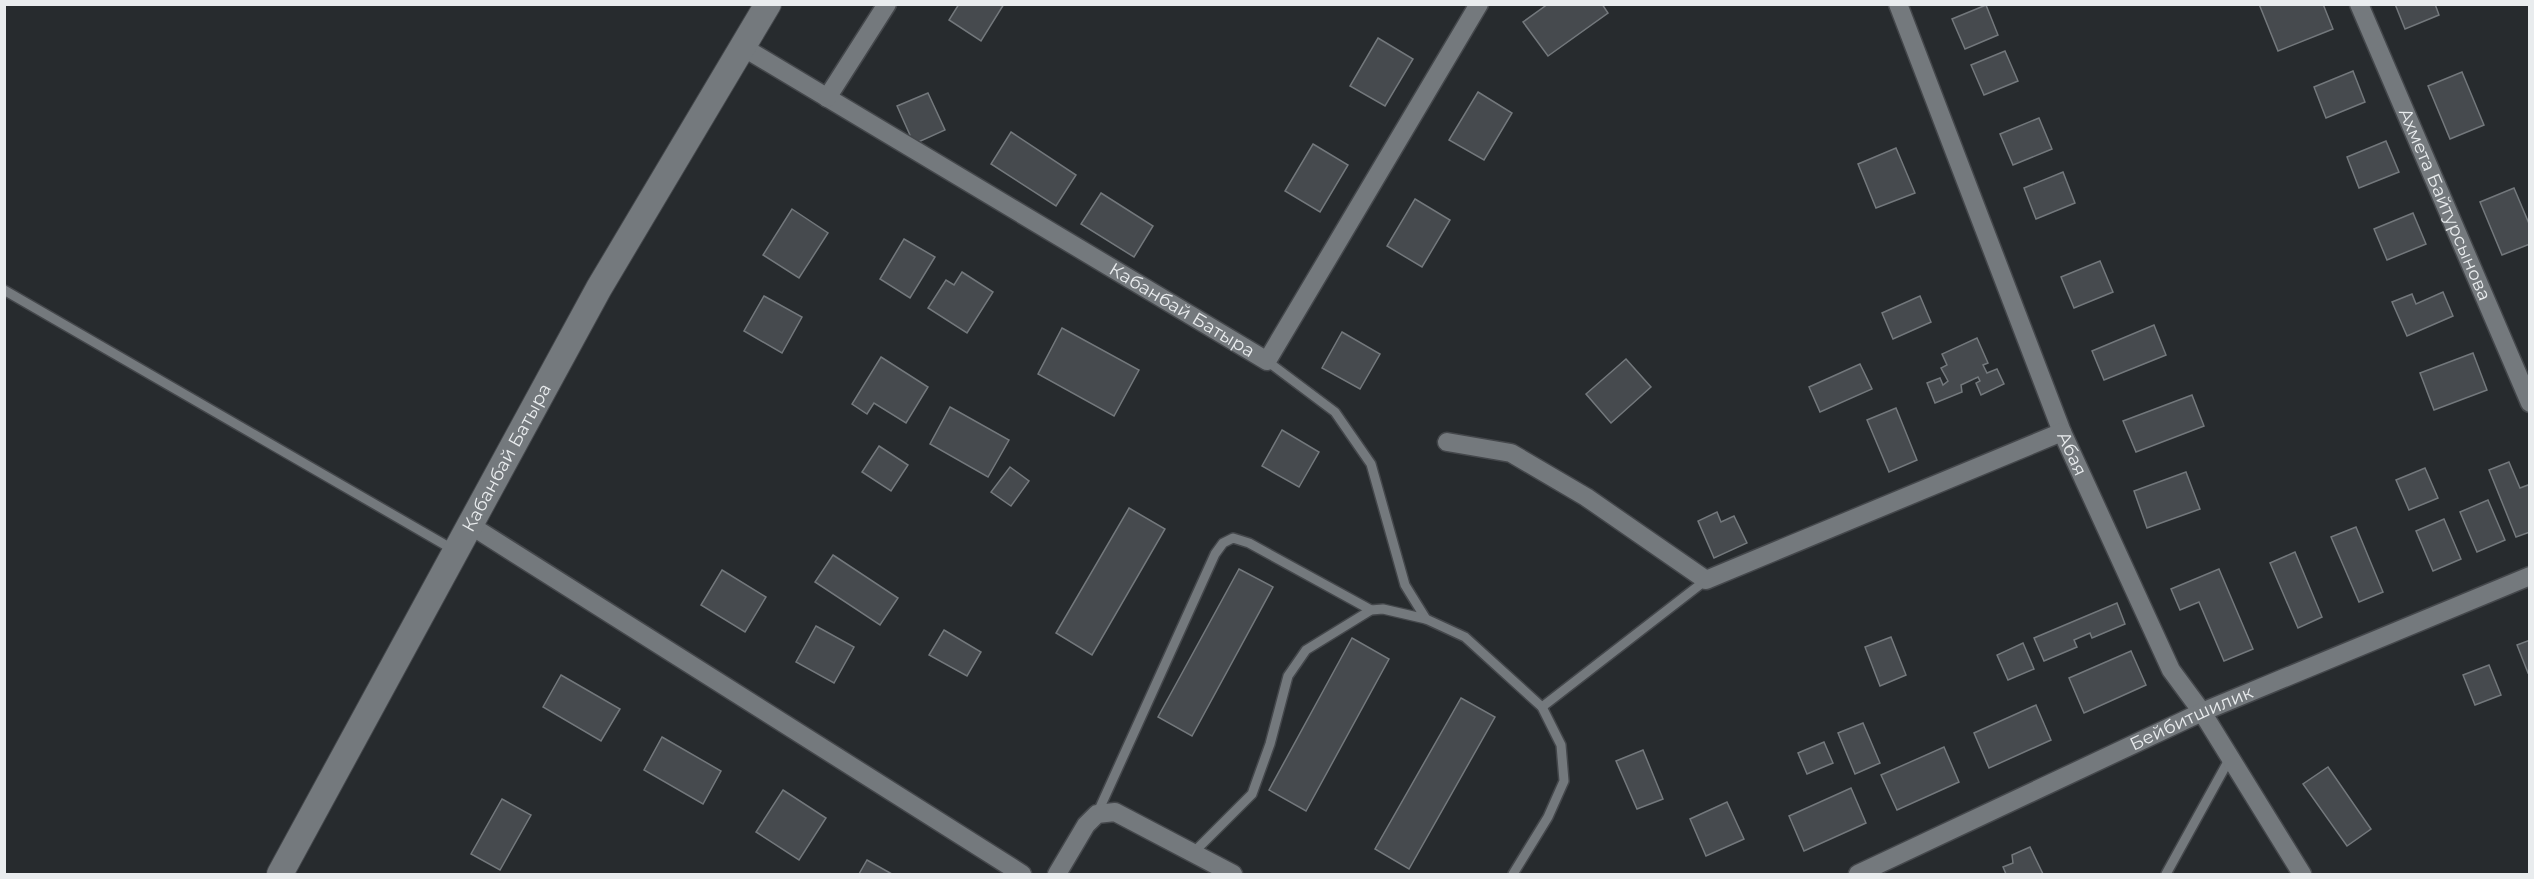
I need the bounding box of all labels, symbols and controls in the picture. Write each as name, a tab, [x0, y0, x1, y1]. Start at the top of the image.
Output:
street label: Ахмета Байтурсынова	[2394, 105, 2496, 304]
street label: Кабанбай Батыра	[1105, 258, 1259, 362]
street label: Кабанбай Батыра	[457, 380, 556, 536]
street label: Абая	[2052, 428, 2092, 479]
street label: Бейбитшилик	[2126, 681, 2257, 755]

